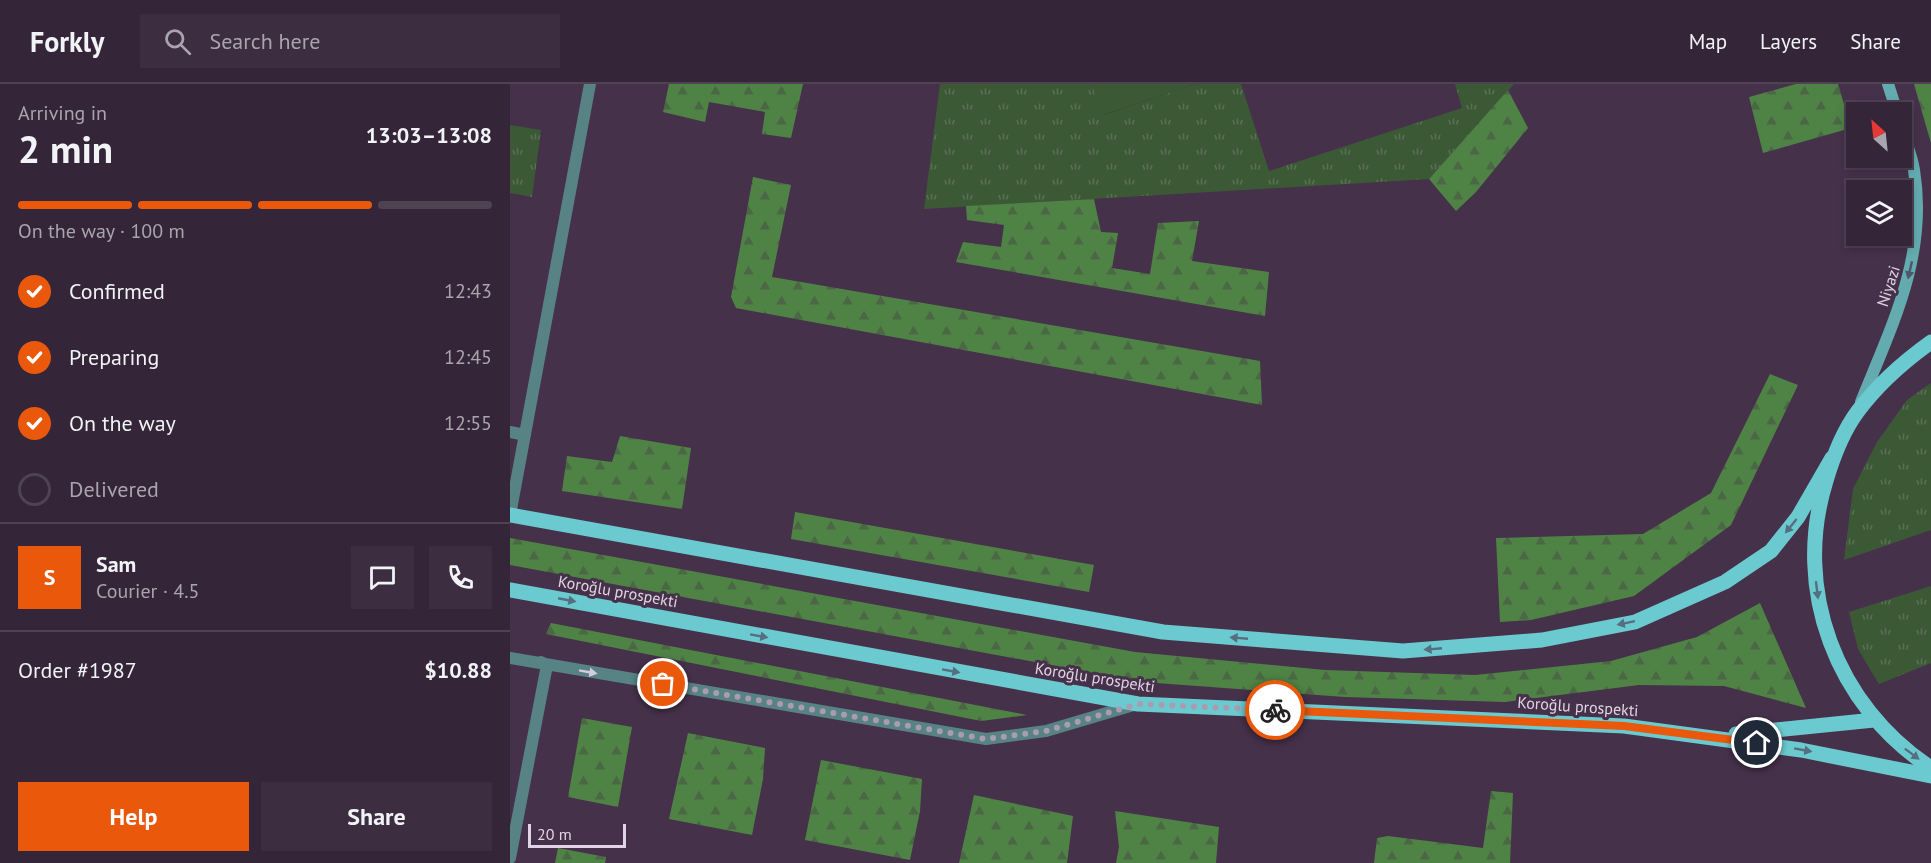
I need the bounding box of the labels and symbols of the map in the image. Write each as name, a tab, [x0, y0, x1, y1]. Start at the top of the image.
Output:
north arrow	[1846, 102, 1912, 168]
one-way arrow	[1905, 261, 1915, 279]
street label: Niyazi	[1872, 263, 1904, 309]
one-way arrow	[1785, 518, 1798, 533]
street label: Koroğlu prospekti	[557, 571, 679, 611]
one-way arrow	[1812, 581, 1821, 600]
one-way arrow	[558, 596, 577, 605]
one-way arrow	[1617, 619, 1635, 629]
one-way arrow	[750, 631, 769, 640]
one-way arrow	[1229, 633, 1248, 643]
one-way arrow	[1424, 644, 1443, 654]
pin	[637, 658, 688, 709]
street label: Koroğlu prospekti	[1034, 658, 1156, 696]
one-way arrow	[579, 667, 598, 676]
one-way arrow	[942, 667, 961, 676]
courier	[1245, 680, 1305, 740]
street label: Koroğlu prospekti	[1517, 692, 1639, 720]
pin	[1731, 717, 1782, 768]
one-way arrow	[1794, 746, 1813, 755]
one-way arrow	[1904, 748, 1919, 760]
scale bar	[528, 821, 626, 848]

